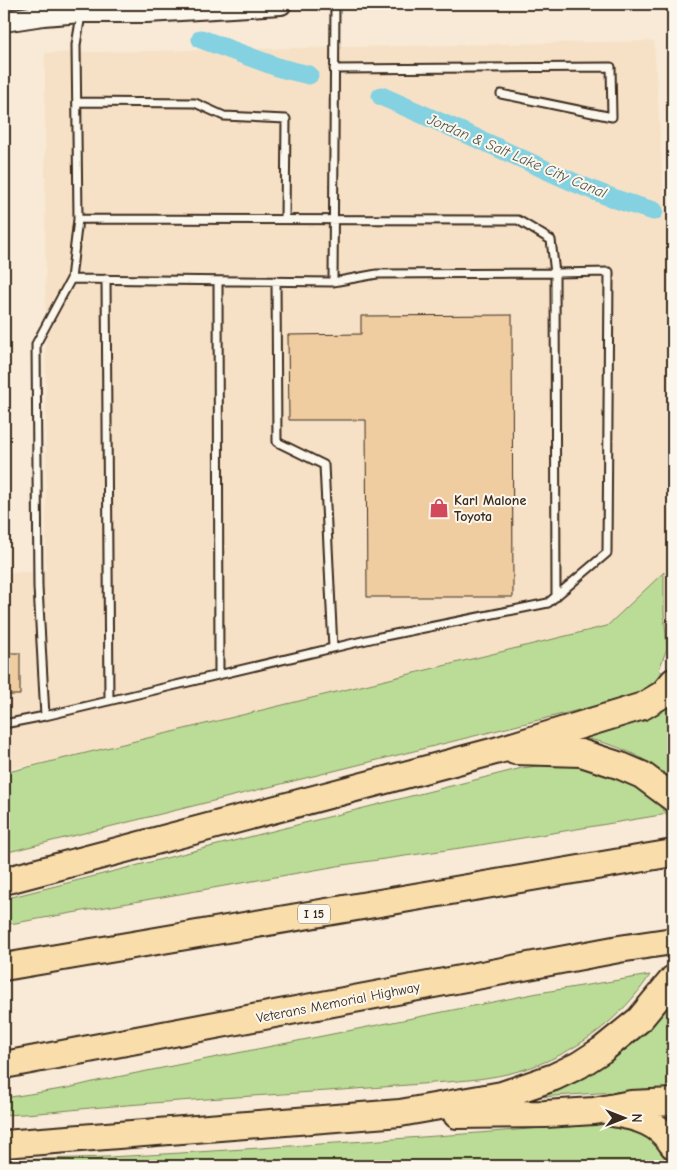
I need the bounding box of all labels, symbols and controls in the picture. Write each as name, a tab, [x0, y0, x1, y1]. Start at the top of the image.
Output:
water label: Jordan & Salt Lake City Canal	[424, 110, 610, 202]
place label: Karl Malone Toyota	[454, 492, 526, 525]
shop icon: Karl Malone Toyota	[428, 497, 450, 519]
road number: I 15	[298, 904, 330, 924]
street label: Veterans Memorial Highway	[255, 978, 422, 1027]
north arrow	[600, 1092, 650, 1142]
text: N	[628, 1113, 645, 1123]

